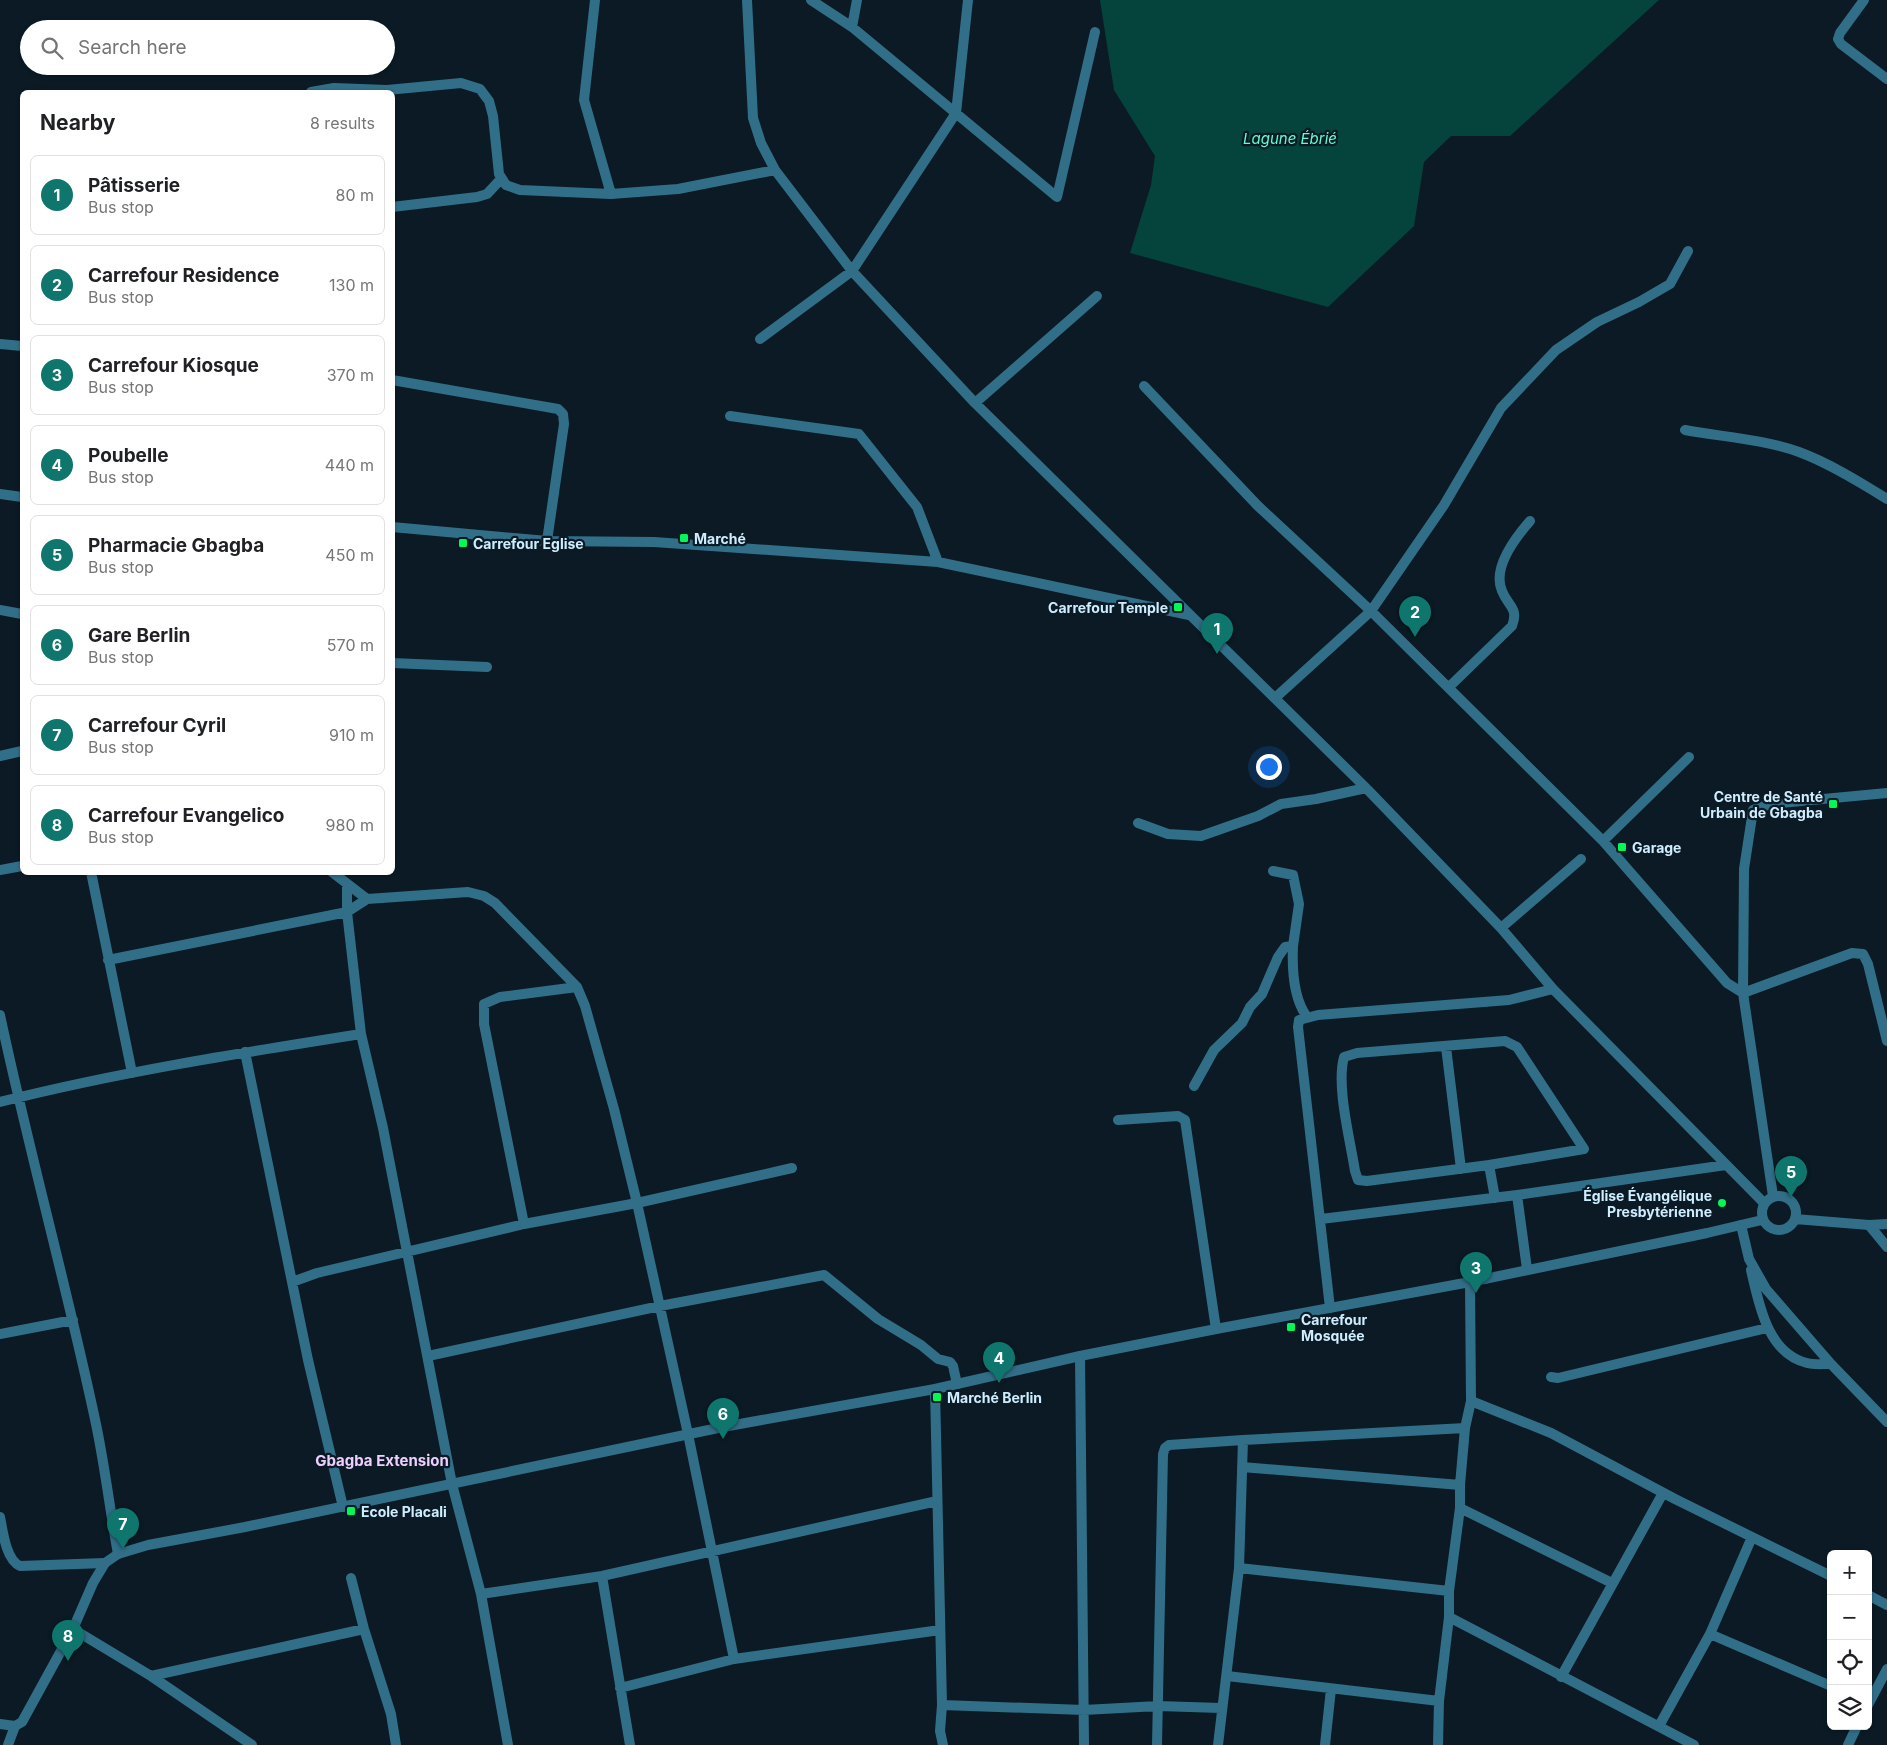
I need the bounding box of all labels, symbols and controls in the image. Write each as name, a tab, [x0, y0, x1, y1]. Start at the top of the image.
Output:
search box	[20, 20, 395, 75]
icon: search	[38, 34, 66, 62]
text: Search here	[78, 36, 187, 59]
text: Nearby	[40, 110, 115, 135]
text: 8 results	[310, 113, 375, 133]
water label: Lagune Ébrié	[1243, 129, 1337, 148]
text: Pâtisserie	[88, 174, 180, 197]
text: 1	[54, 185, 60, 205]
text: 80 m	[335, 185, 374, 205]
text: Bus stop	[88, 197, 154, 217]
text: Carrefour Residence	[88, 264, 279, 287]
text: 2	[52, 275, 62, 295]
text: 130 m	[329, 275, 374, 295]
text: Bus stop	[88, 287, 154, 307]
text: Carrefour Kiosque	[88, 354, 259, 377]
text: 3	[52, 365, 62, 385]
text: 370 m	[327, 365, 374, 385]
text: Bus stop	[88, 377, 154, 397]
text: Poubelle	[88, 444, 169, 467]
text: 4	[52, 455, 62, 475]
text: 440 m	[325, 455, 374, 475]
text: Bus stop	[88, 467, 154, 487]
place label: Marché	[694, 530, 746, 547]
marker: Marché	[678, 532, 690, 544]
text: Pharmacie Gbagba	[88, 534, 264, 557]
place label: Carrefour Eglise	[473, 535, 584, 552]
marker: Carrefour Eglise	[457, 537, 469, 549]
text: 5	[52, 545, 62, 565]
text: 450 m	[325, 545, 374, 565]
text: Bus stop	[88, 557, 154, 577]
pin: 2	[1399, 596, 1431, 637]
place label: Carrefour Temple	[1048, 599, 1168, 616]
marker: Carrefour Temple	[1172, 601, 1184, 613]
pin: 1	[1201, 613, 1233, 654]
text: Gare Berlin	[88, 624, 190, 647]
text: 6	[52, 635, 62, 655]
text: 570 m	[327, 635, 374, 655]
text: Bus stop	[88, 647, 154, 667]
text: Carrefour Cyril	[88, 714, 226, 737]
text: 7	[52, 725, 62, 745]
text: 910 m	[329, 725, 374, 745]
text: Bus stop	[88, 737, 154, 757]
your location	[1256, 754, 1282, 780]
place label: Centre de Santé Urbain de Gbagba	[1700, 788, 1823, 821]
marker: Centre de Santé Urbain de Gbagba	[1827, 798, 1839, 810]
text: Carrefour Evangelico	[88, 804, 285, 827]
text: 8	[52, 815, 62, 835]
text: 980 m	[326, 815, 374, 835]
text: Bus stop	[88, 827, 154, 847]
place label: Garage	[1632, 839, 1681, 856]
marker: Garage	[1616, 841, 1628, 853]
pin: 5	[1775, 1156, 1807, 1197]
place label: Église Évangélique Presbytérienne	[1583, 1186, 1712, 1220]
marker: Église Évangélique Presbytérienne	[1716, 1197, 1728, 1209]
pin: 3	[1460, 1252, 1492, 1293]
place label: Carrefour Mosquée	[1301, 1311, 1368, 1344]
marker: Carrefour Mosquée	[1285, 1321, 1297, 1333]
pin: 4	[983, 1342, 1015, 1383]
place label: Marché Berlin	[947, 1389, 1042, 1406]
marker: Marché Berlin	[931, 1391, 943, 1403]
pin: 6	[707, 1398, 739, 1439]
district label: Gbagba Extension	[315, 1451, 449, 1470]
place label: Ecole Placali	[361, 1503, 447, 1520]
marker: Ecole Placali	[345, 1505, 357, 1517]
pin: 7	[107, 1508, 139, 1549]
map controls	[1827, 1550, 1872, 1730]
button: +	[1827, 1550, 1872, 1595]
button: −	[1827, 1595, 1872, 1640]
pin: 8	[52, 1620, 84, 1661]
button: locate	[1827, 1640, 1872, 1685]
button: layers	[1827, 1685, 1872, 1730]

